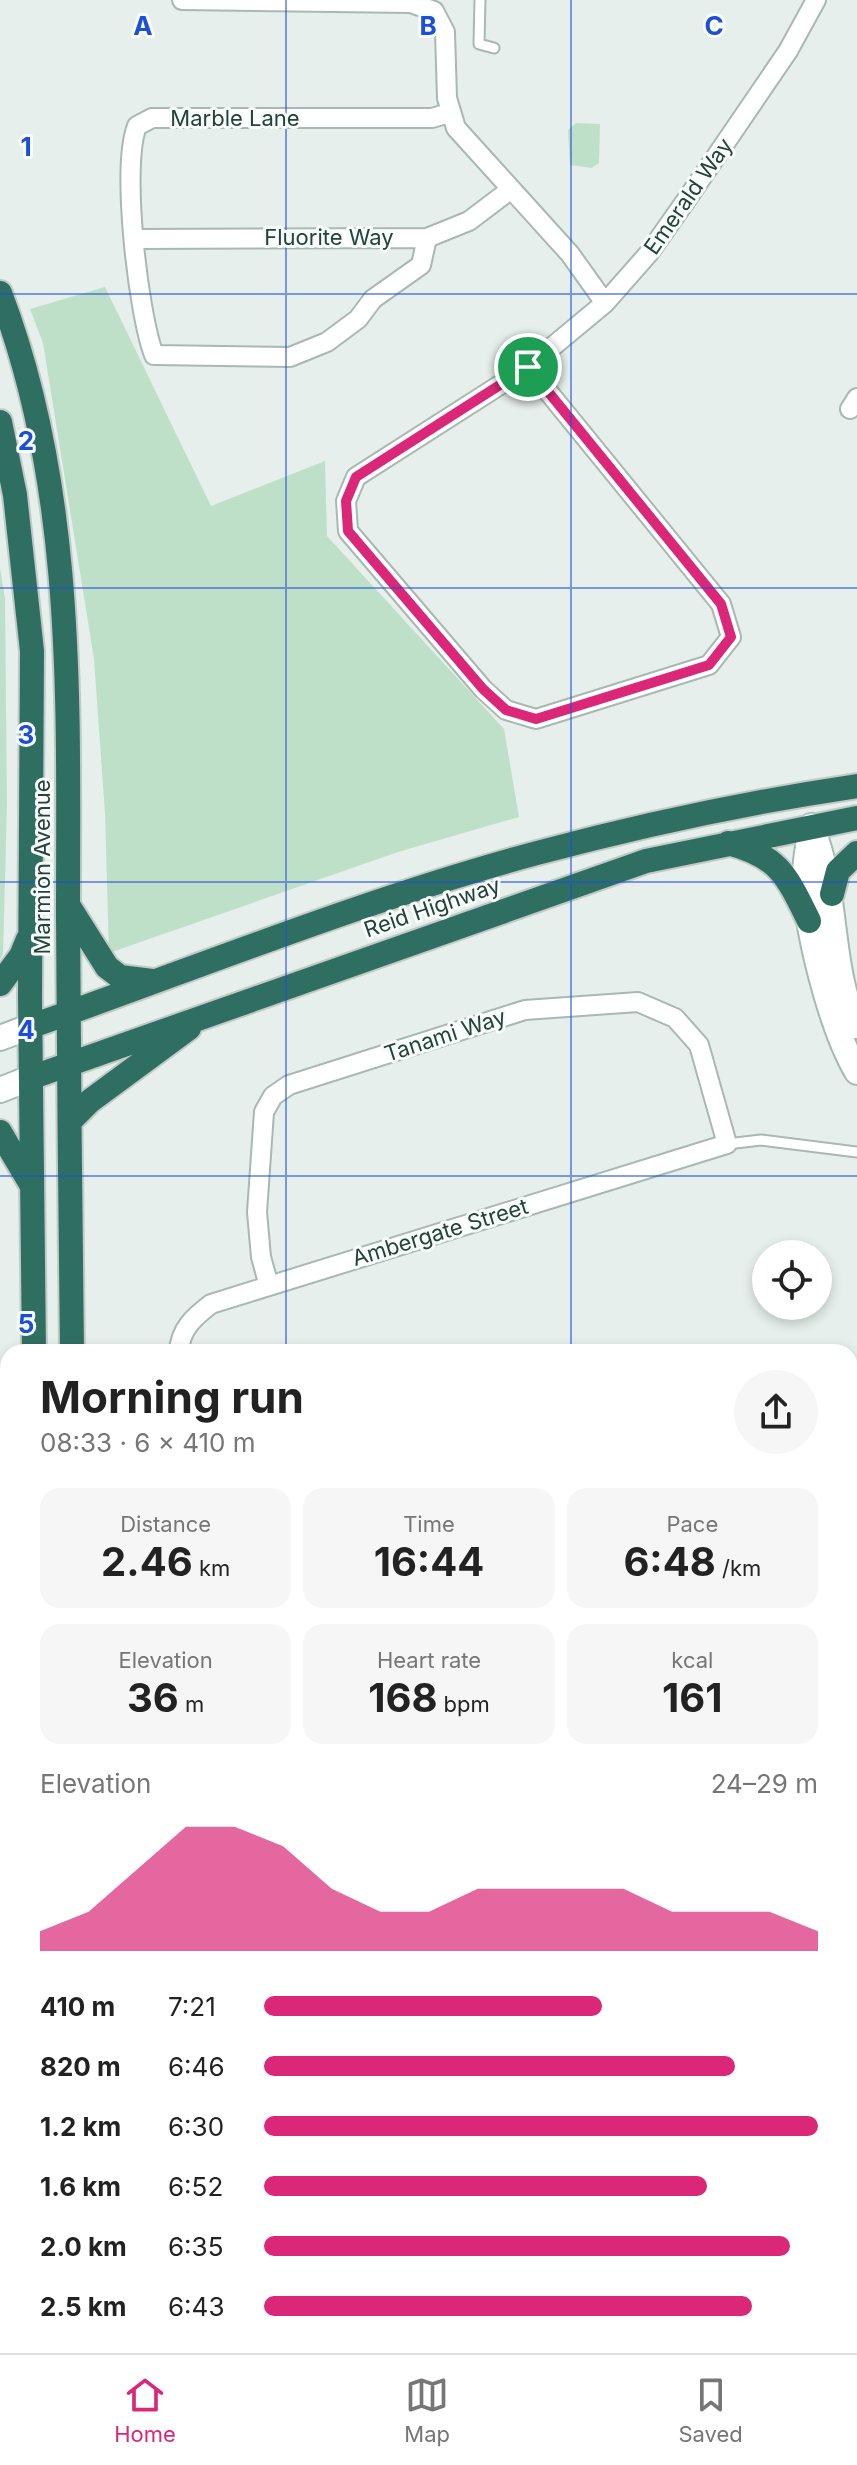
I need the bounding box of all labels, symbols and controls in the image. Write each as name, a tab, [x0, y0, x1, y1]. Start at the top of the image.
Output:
text: A	[133, 10, 153, 41]
text: B	[419, 10, 437, 41]
text: C	[704, 10, 724, 41]
street label: Marble Lane	[170, 105, 300, 131]
text: 1	[20, 131, 32, 162]
street label: Emerald Way	[638, 133, 738, 259]
street label: Fluorite Way	[264, 224, 394, 250]
pin	[494, 333, 562, 401]
icon: arrive	[506, 345, 550, 389]
text: 2	[18, 425, 34, 456]
text: 3	[18, 719, 34, 750]
street label: Marmion Avenue	[29, 779, 55, 955]
street label: Reid Highway	[361, 872, 503, 942]
street label: Tanami Way	[381, 1003, 509, 1067]
text: 4	[17, 1014, 35, 1045]
street label: Ambergate Street	[349, 1193, 531, 1271]
map controls	[752, 1240, 832, 1320]
button: locate	[752, 1240, 832, 1320]
text: 5	[18, 1308, 34, 1339]
text: Morning run	[40, 1370, 304, 1424]
button: share	[734, 1370, 818, 1454]
text: 08:33 · 6 × 410 m	[40, 1427, 256, 1458]
text: Distance	[120, 1511, 211, 1537]
text: Time	[403, 1511, 455, 1537]
text: Pace	[666, 1511, 718, 1537]
text: 2.46	[101, 1537, 193, 1586]
text: 16:44	[374, 1537, 484, 1586]
text: 6:48	[623, 1537, 716, 1586]
text: km	[193, 1555, 230, 1581]
text: /km	[716, 1555, 761, 1581]
text: Elevation	[119, 1647, 213, 1673]
text: Heart rate	[377, 1647, 481, 1673]
text: kcal	[671, 1647, 713, 1673]
text: 36	[127, 1673, 179, 1722]
text: 168	[368, 1673, 437, 1722]
text: 161	[662, 1673, 723, 1722]
text: m	[179, 1691, 204, 1717]
text: bpm	[437, 1691, 490, 1717]
text: Elevation	[40, 1768, 151, 1799]
text: 24–29 m	[711, 1768, 818, 1799]
text: 410 m	[40, 1991, 115, 2022]
text: 7:21	[168, 1991, 216, 2022]
text: 820 m	[40, 2051, 121, 2082]
text: 6:46	[168, 2051, 225, 2082]
text: 1.2 km	[40, 2111, 121, 2142]
text: 6:30	[168, 2111, 224, 2142]
text: 1.6 km	[40, 2171, 121, 2202]
text: 6:52	[168, 2171, 223, 2202]
text: 2.0 km	[40, 2231, 127, 2262]
text: 6:35	[168, 2231, 223, 2262]
text: 2.5 km	[40, 2291, 126, 2322]
text: 6:43	[168, 2291, 224, 2322]
tab: Home	[114, 2373, 176, 2447]
tab: Map	[404, 2373, 450, 2447]
tab: Saved	[678, 2373, 743, 2447]

